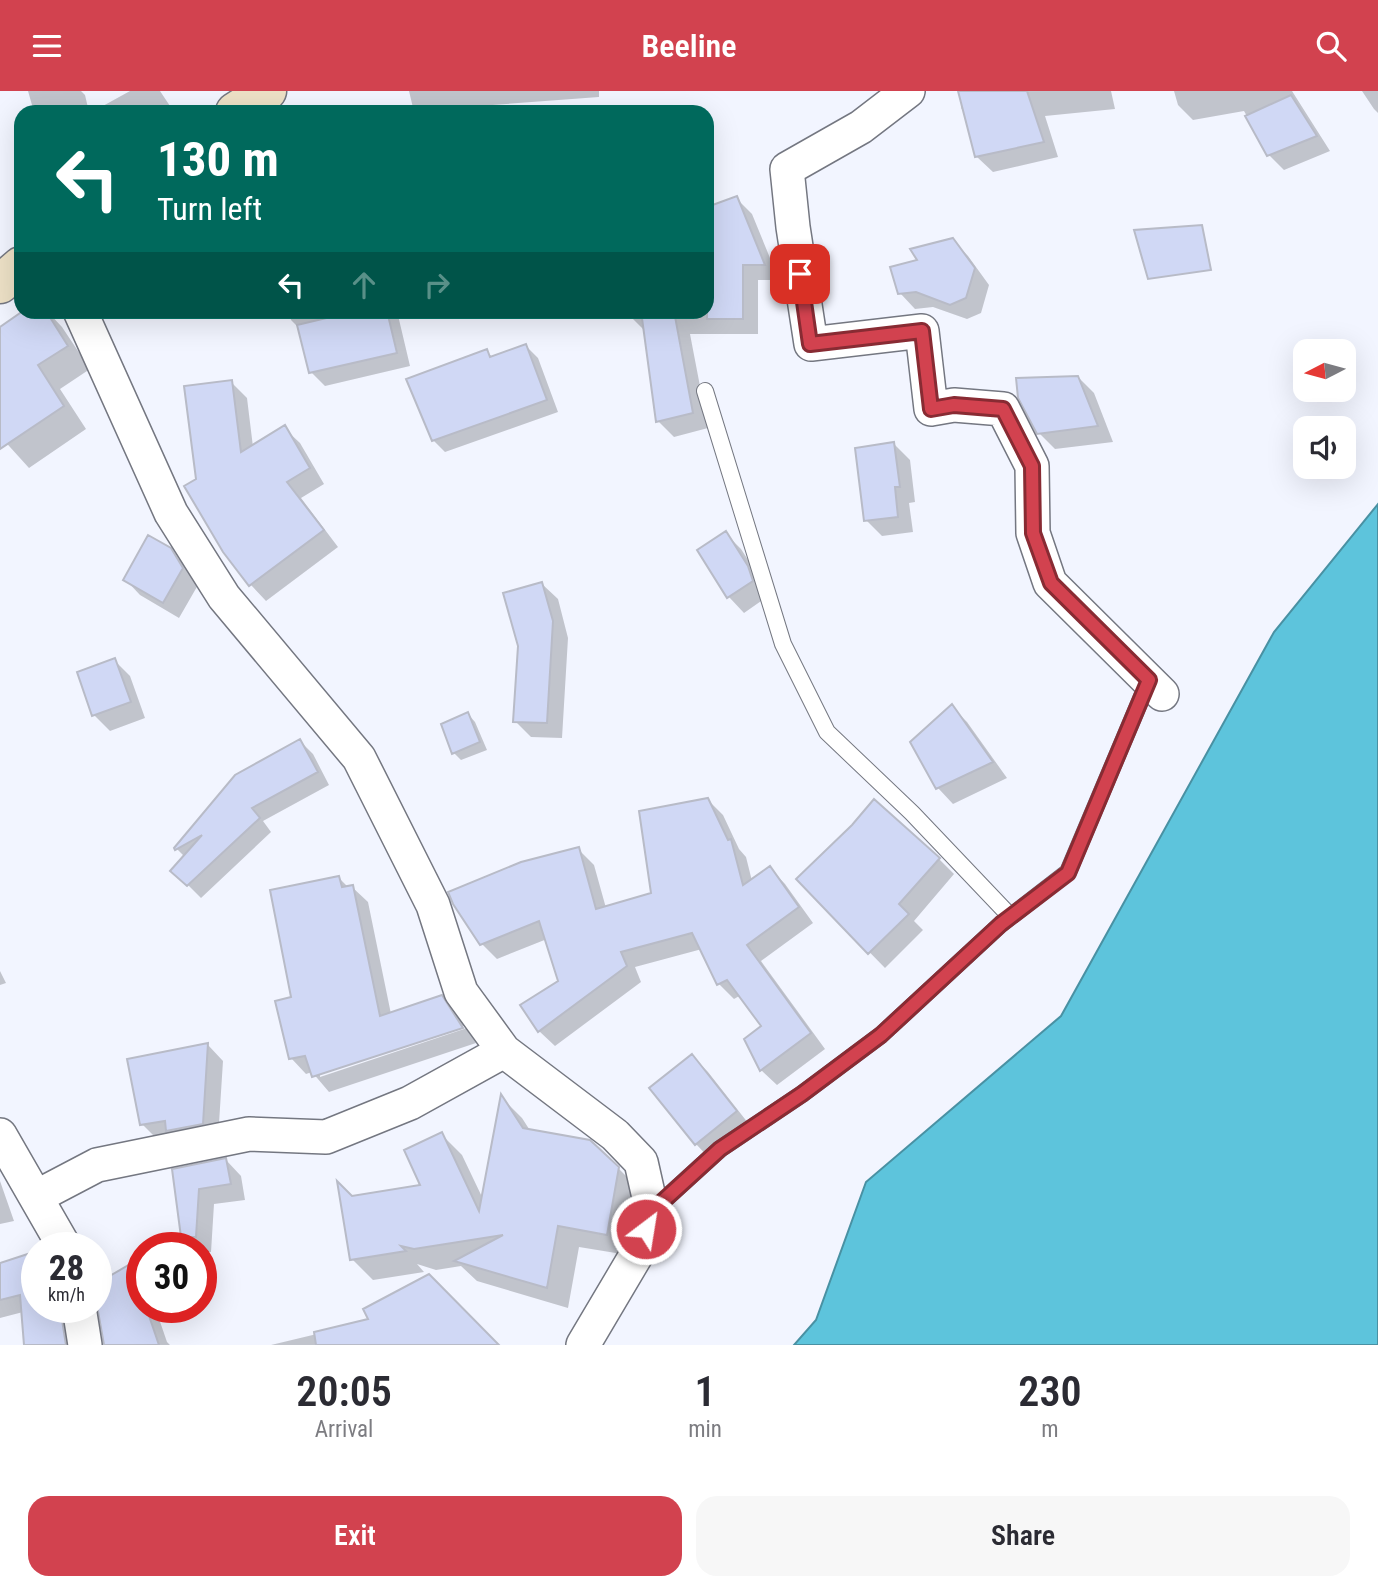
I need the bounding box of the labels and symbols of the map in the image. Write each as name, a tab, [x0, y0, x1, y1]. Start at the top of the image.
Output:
pin	[770, 244, 830, 304]
north arrow	[1293, 339, 1356, 403]
position arrow	[609, 1192, 683, 1266]
speed limit sign: 30	[126, 1232, 217, 1323]

